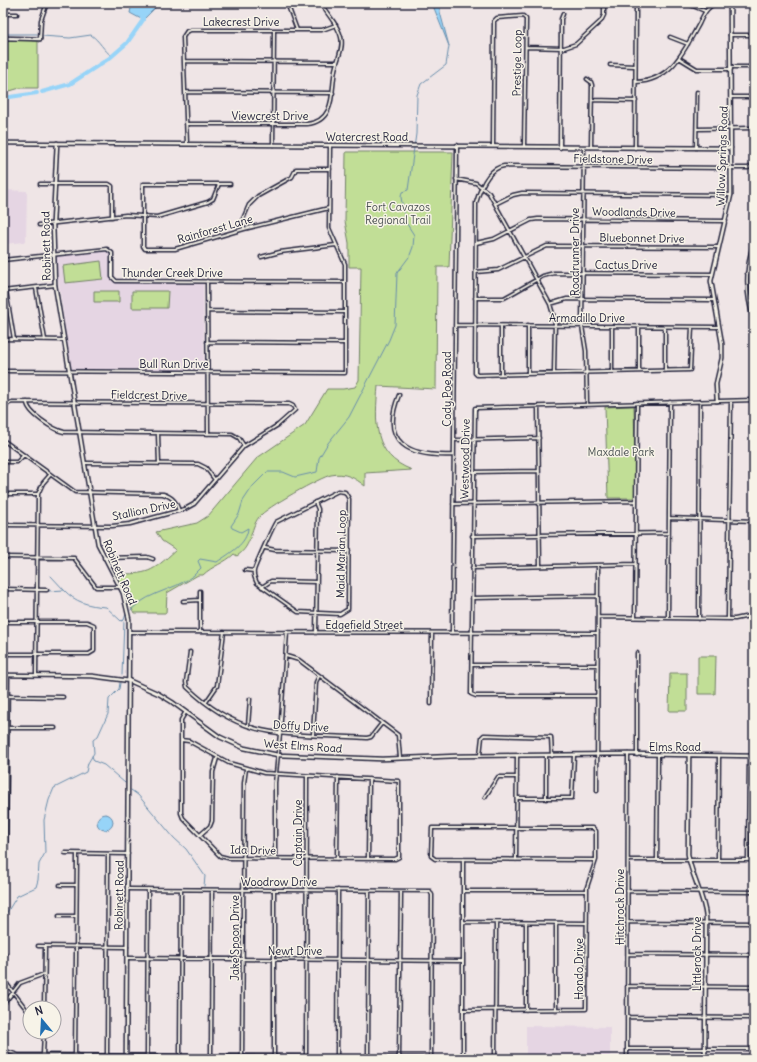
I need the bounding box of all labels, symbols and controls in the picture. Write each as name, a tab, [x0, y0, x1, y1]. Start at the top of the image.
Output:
street label: Lakecrest Drive	[203, 15, 279, 29]
street label: Prestige Loop	[509, 29, 525, 97]
street label: Willow Springs Road	[713, 105, 731, 206]
street label: Viewcrest Drive	[232, 109, 309, 123]
street label: Watercrest Road	[326, 130, 409, 144]
street label: Fieldstone Drive	[573, 151, 653, 167]
park label: Fort Cavazos Regional Trail	[365, 200, 431, 227]
street label: Woodlands Drive	[592, 204, 676, 220]
street label: Roadrunner Drive	[568, 208, 582, 296]
street label: Robinett Road	[38, 210, 54, 281]
street label: Rainforest Lane	[176, 212, 254, 246]
street label: Bluebonnet Drive	[599, 230, 685, 246]
street label: Cactus Drive	[595, 258, 657, 272]
street label: Thunder Creek Drive	[121, 266, 223, 280]
street label: Armadillo Drive	[549, 311, 625, 325]
street label: Cody Poe Road	[440, 351, 454, 427]
street label: Bull Run Drive	[139, 357, 209, 371]
street label: Fieldcrest Drive	[111, 387, 187, 403]
street label: Westwood Drive	[457, 419, 473, 499]
park label: Maxdale Park	[588, 445, 655, 459]
street label: Stallion Drive	[111, 496, 177, 524]
street label: Maid Marian Loop	[333, 510, 349, 598]
street label: Robinett Road	[100, 537, 140, 607]
street label: Edgefield Street	[325, 618, 403, 632]
street label: Doffy Drive	[273, 718, 329, 734]
street label: West Elms Road	[263, 736, 343, 756]
street label: Elms Road	[649, 740, 702, 754]
street label: Captain Drive	[291, 799, 305, 867]
street label: Ida Drive	[230, 843, 276, 857]
street label: Robinett Road	[111, 859, 127, 930]
street label: Hitchrock Drive	[613, 869, 627, 945]
street label: Woodrow Drive	[241, 875, 317, 889]
street label: Jake Spoon Drive	[228, 895, 242, 981]
street label: Littlerock Drive	[690, 917, 704, 991]
street label: Hondo Drive	[572, 938, 586, 1000]
street label: Newt Drive	[268, 944, 322, 958]
north arrow	[22, 1000, 62, 1040]
text: N	[33, 1003, 45, 1018]

